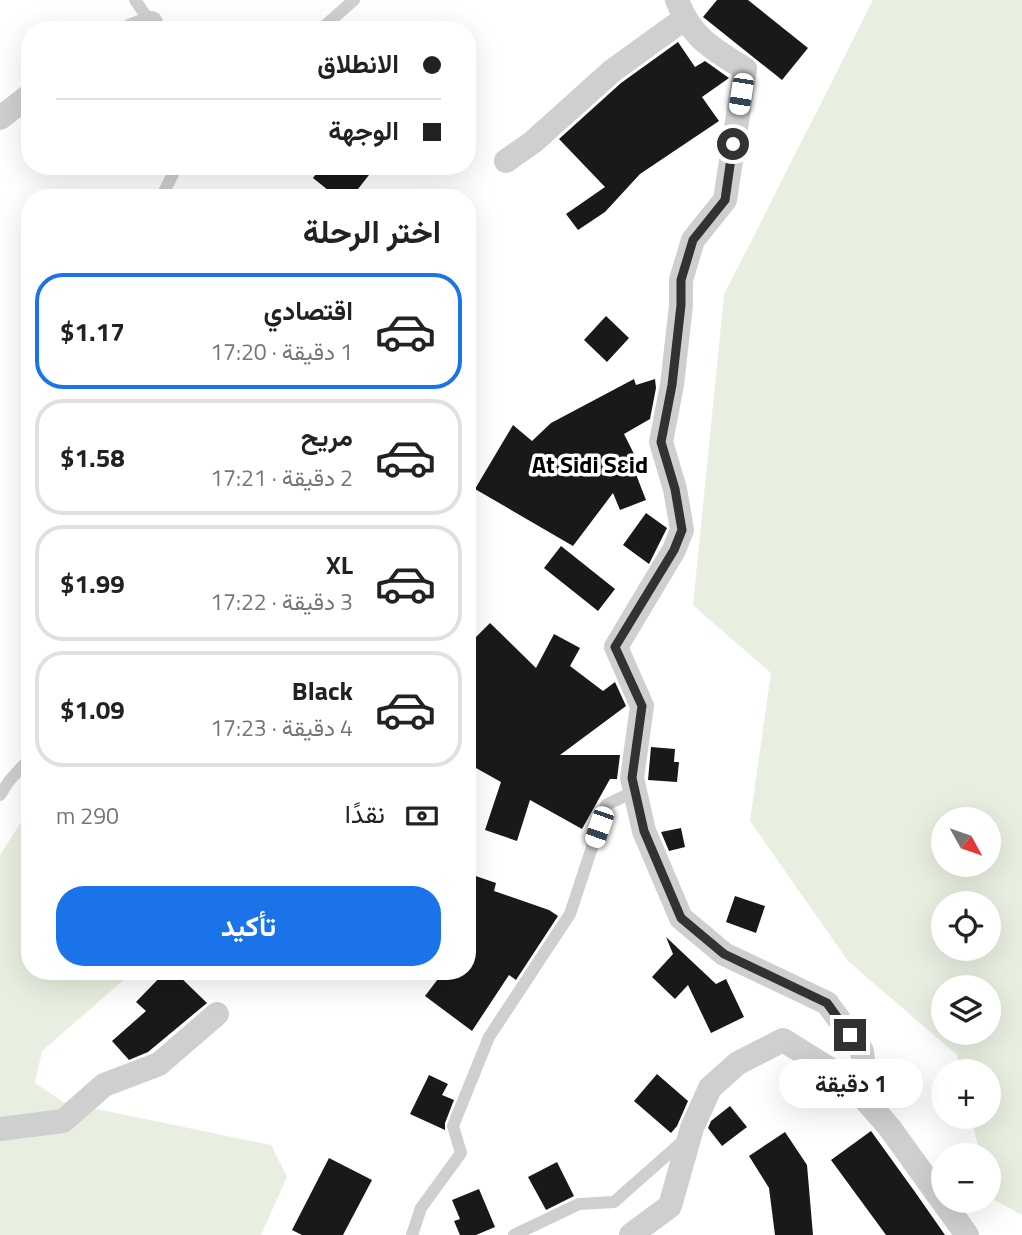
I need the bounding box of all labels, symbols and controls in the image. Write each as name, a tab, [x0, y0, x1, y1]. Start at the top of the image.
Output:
text: الانطلاق	[317, 44, 399, 83]
car	[728, 72, 755, 116]
text: الوجهة	[328, 111, 399, 150]
route start	[717, 128, 749, 160]
text: اختر الرحلة	[303, 207, 441, 255]
text: اقتصادي	[264, 291, 353, 330]
icon: car	[374, 300, 437, 363]
text: $1.17	[60, 312, 125, 351]
text: 1 دقيقة · 17:20	[210, 334, 353, 369]
text: مريح	[301, 417, 353, 456]
icon: car	[374, 426, 437, 489]
text: $1.58	[60, 438, 125, 477]
district label: At Sidi Sɛid	[532, 446, 648, 482]
text: 2 دقيقة · 17:21	[210, 460, 353, 495]
text: XL	[326, 545, 353, 584]
icon: car	[374, 552, 437, 615]
text: $1.99	[60, 564, 125, 603]
text: 3 دقيقة · 17:22	[210, 584, 353, 619]
text: Black	[292, 671, 353, 710]
icon: car	[374, 678, 437, 741]
text: $1.09	[60, 690, 125, 729]
text: 4 دقيقة · 17:23	[210, 710, 353, 745]
text: نقدًا	[345, 794, 385, 833]
icon: cash	[403, 797, 441, 835]
text: 290 m	[56, 798, 119, 833]
car	[583, 804, 616, 850]
north arrow	[931, 807, 1001, 877]
map controls	[931, 807, 1001, 1213]
button: تأكيد	[56, 886, 441, 966]
button: locate	[931, 891, 1001, 961]
button: layers	[931, 975, 1001, 1045]
route end	[834, 1019, 866, 1051]
button: +	[931, 1059, 1001, 1129]
callout: 1 دقيقة	[778, 1060, 922, 1108]
text: 1 دقيقة	[815, 1066, 887, 1101]
button: −	[931, 1143, 1001, 1213]

